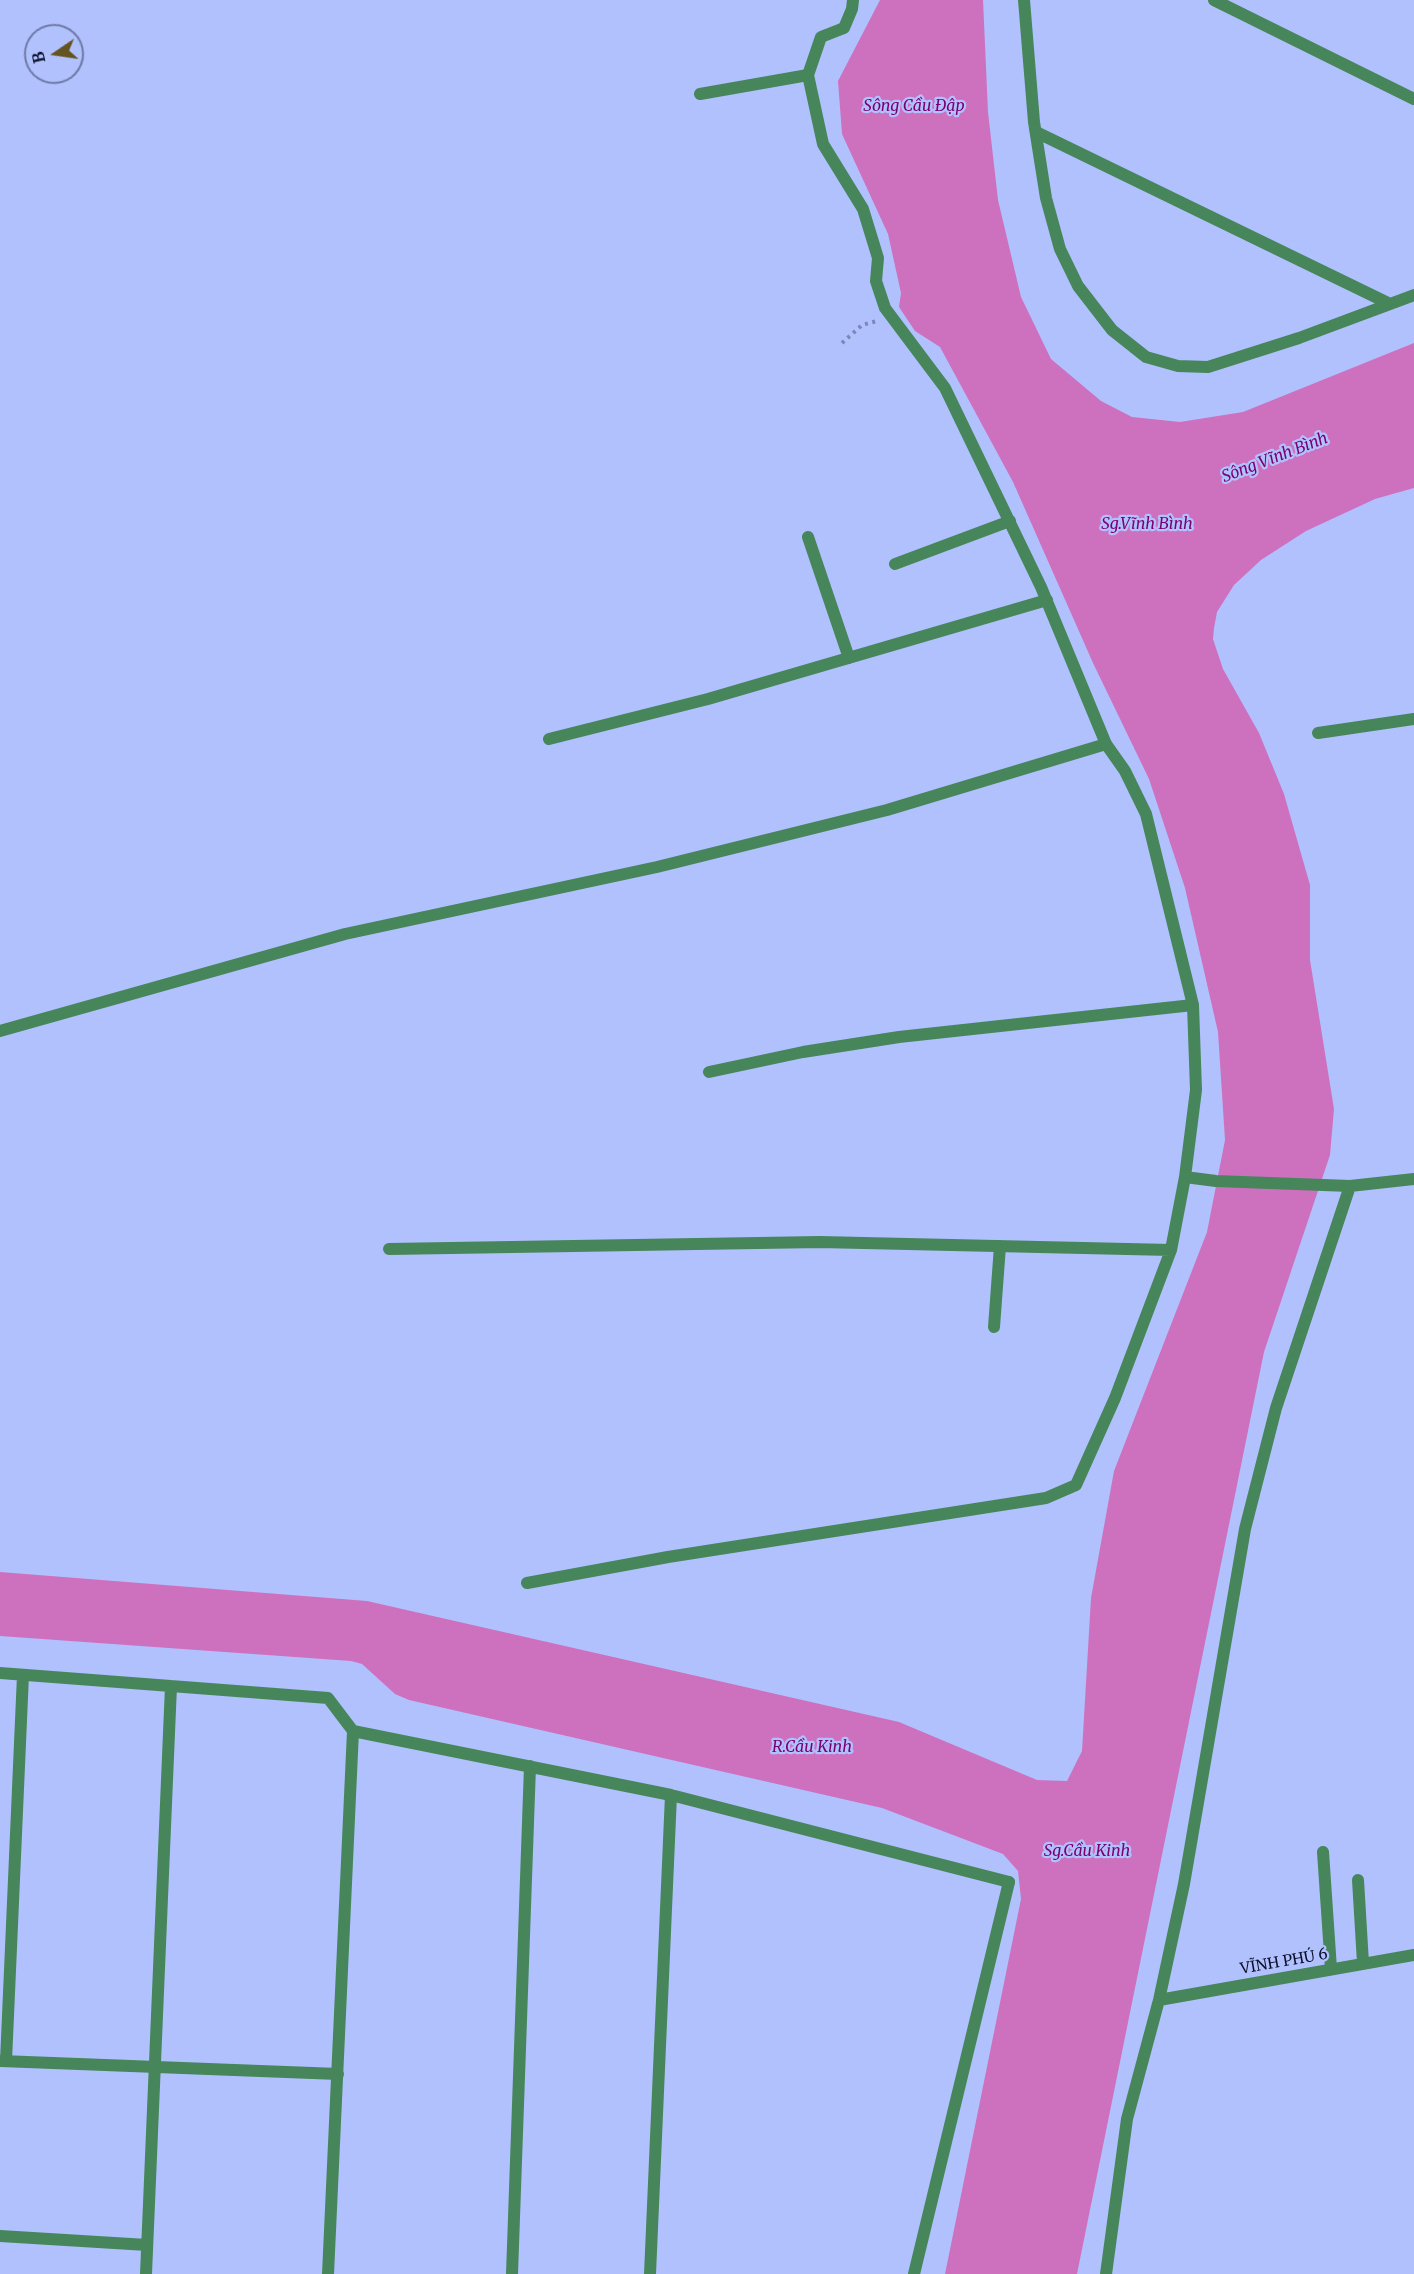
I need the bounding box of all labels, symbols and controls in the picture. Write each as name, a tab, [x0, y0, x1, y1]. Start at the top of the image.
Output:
north arrow	[24, 24, 84, 84]
text: B	[27, 50, 49, 65]
water label: Sông Cầu Đập	[863, 96, 965, 116]
water label: Sông Vĩnh Bình	[1219, 429, 1331, 487]
water label: Sg.Vĩnh Bình	[1101, 514, 1193, 534]
water label: R.Cầu Kinh	[772, 1737, 852, 1757]
water label: Sg.Cầu Kinh	[1044, 1841, 1130, 1861]
street label: VĨNH PHÚ 6	[1239, 1945, 1329, 1979]

